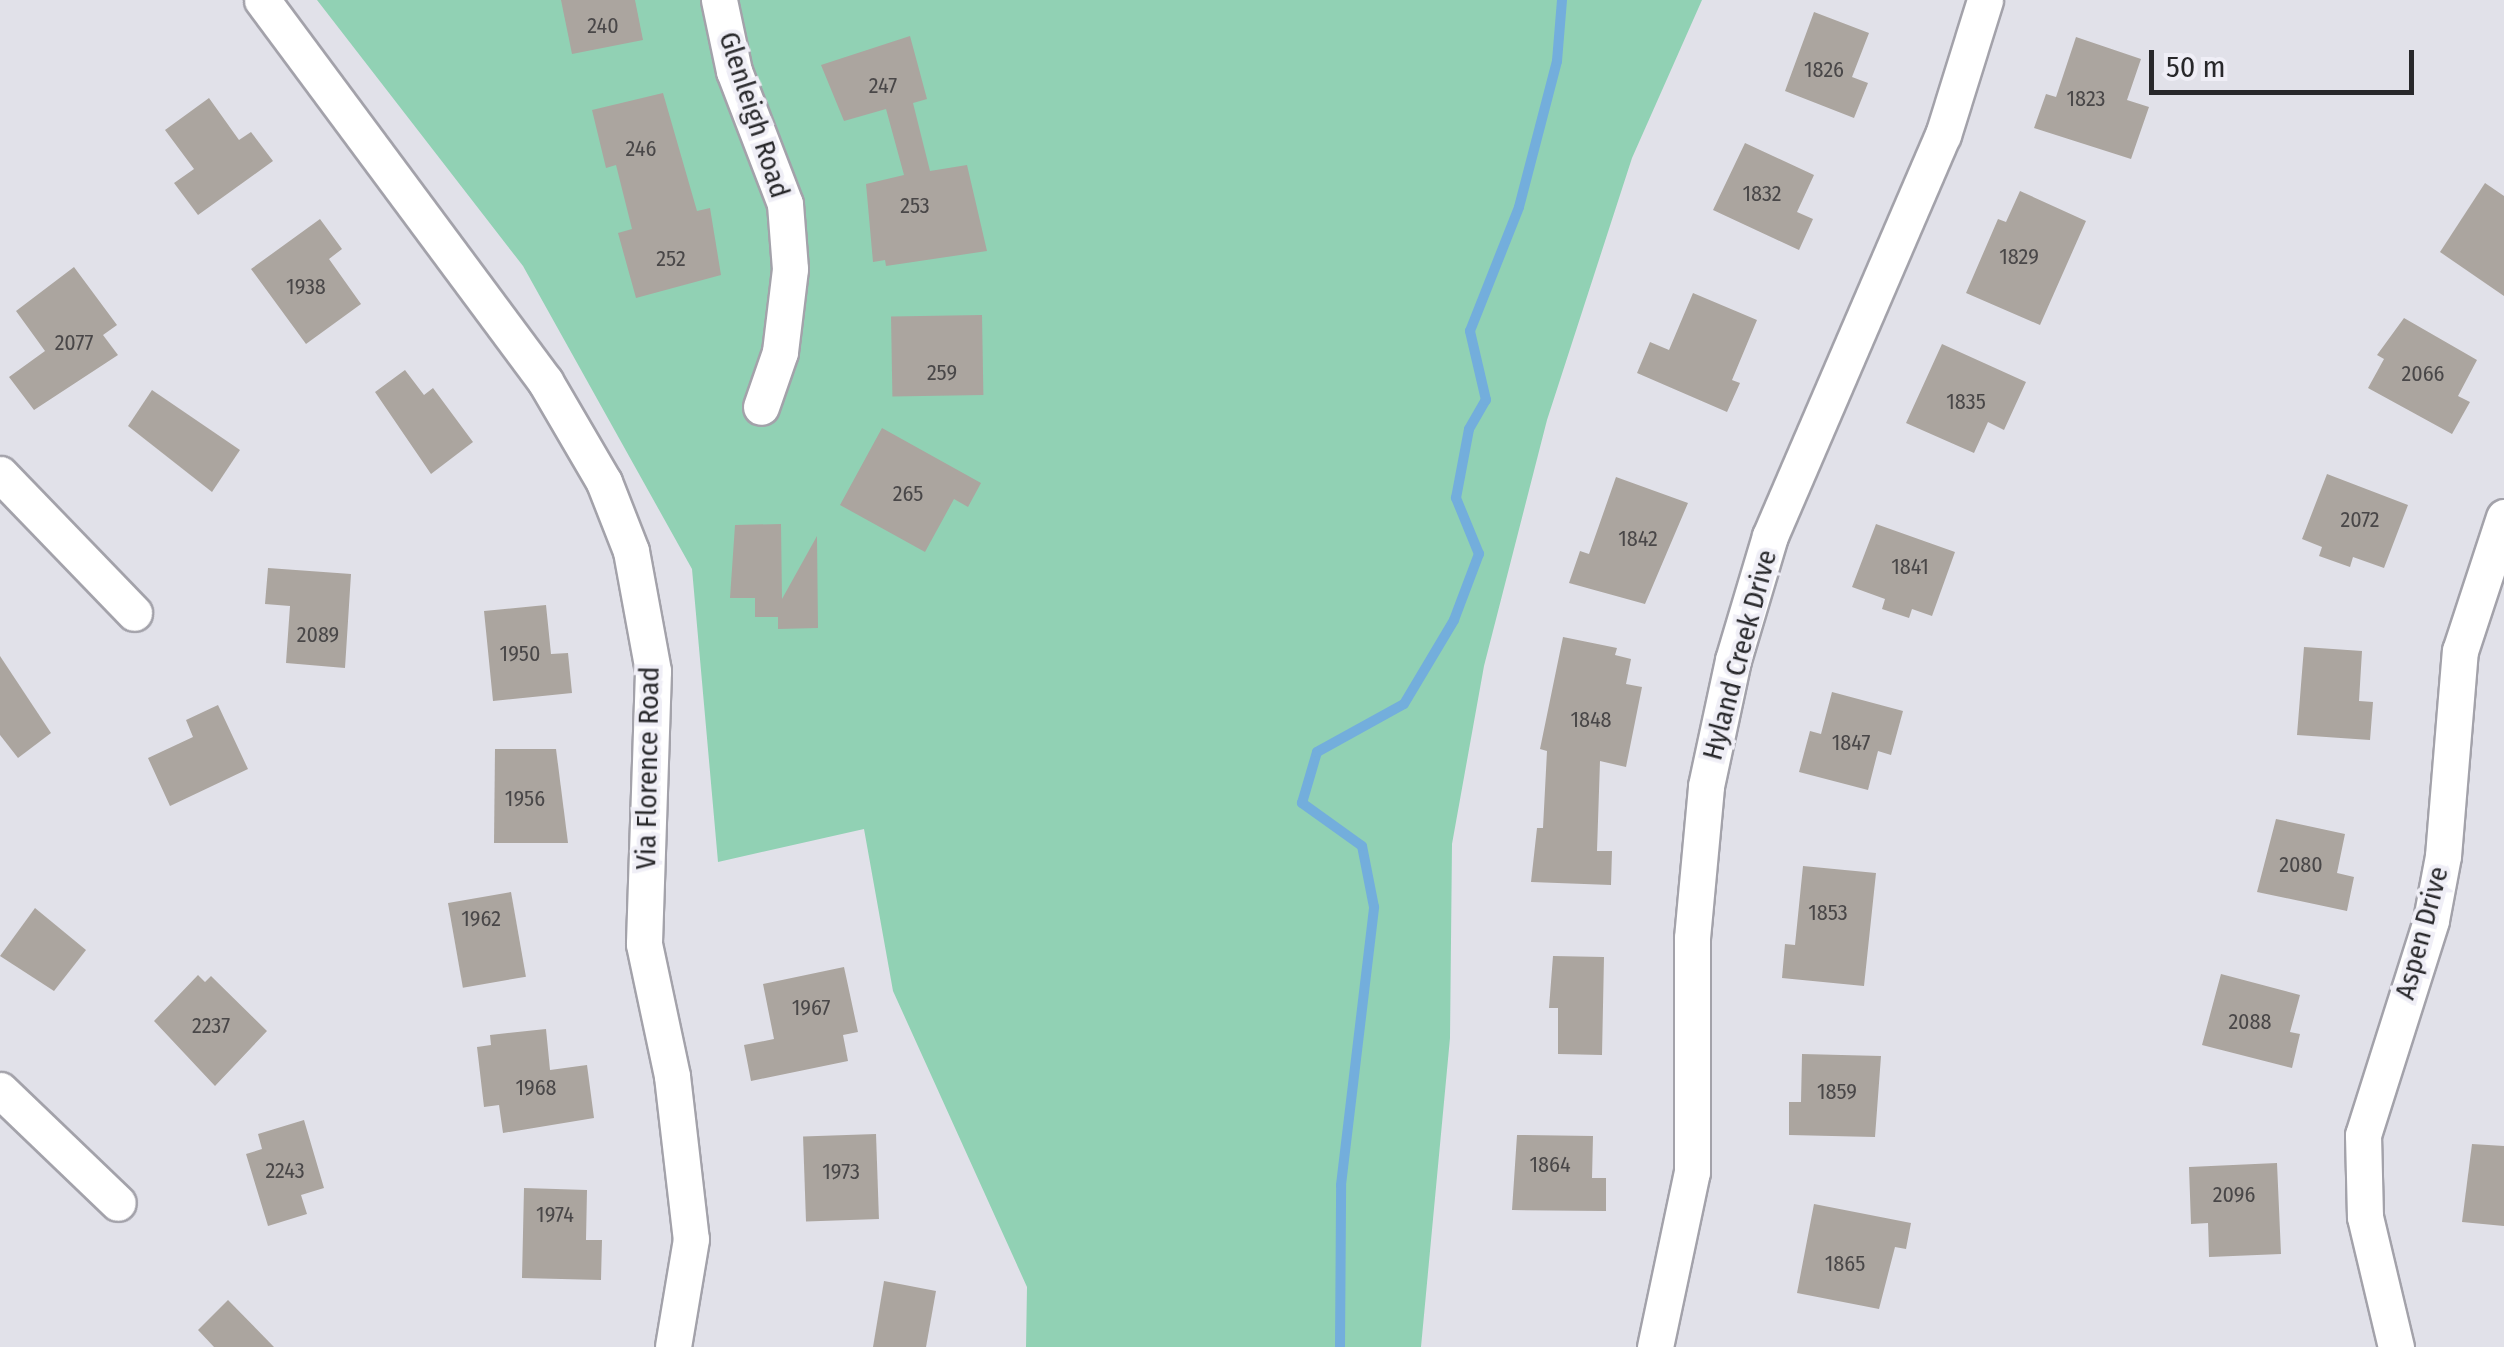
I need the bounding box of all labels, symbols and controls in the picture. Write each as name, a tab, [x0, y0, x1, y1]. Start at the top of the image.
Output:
house number: 240	[587, 13, 619, 39]
street label: Glenleigh Road	[711, 28, 797, 202]
scale bar	[2154, 30, 2419, 92]
text: 50 m	[2166, 49, 2226, 85]
house number: 1826	[1804, 57, 1844, 83]
house number: 247	[869, 73, 897, 99]
house number: 1823	[2066, 86, 2106, 112]
house number: 246	[626, 136, 656, 162]
house number: 1832	[1742, 181, 1782, 207]
house number: 253	[900, 193, 930, 219]
house number: 1829	[1999, 244, 2039, 270]
house number: 252	[656, 246, 686, 272]
house number: 1938	[286, 274, 326, 300]
house number: 2077	[55, 330, 93, 356]
house number: 259	[927, 360, 957, 386]
house number: 2066	[2402, 361, 2444, 387]
house number: 1835	[1946, 389, 1986, 415]
house number: 265	[893, 481, 923, 507]
house number: 2072	[2340, 507, 2380, 533]
house number: 1842	[1618, 526, 1658, 552]
street label: Hyland Creek Drive	[1696, 546, 1784, 764]
house number: 1841	[1891, 554, 1929, 580]
house number: 2089	[297, 622, 339, 648]
house number: 1950	[500, 641, 540, 667]
street label: Via Florence Road	[629, 666, 667, 870]
house number: 1848	[1570, 707, 1612, 733]
house number: 1847	[1832, 730, 1870, 756]
house number: 1956	[505, 786, 545, 812]
house number: 2080	[2279, 852, 2323, 878]
street label: Aspen Drive	[2388, 863, 2456, 1003]
house number: 1853	[1808, 900, 1848, 926]
house number: 1962	[461, 906, 501, 932]
house number: 1967	[792, 995, 830, 1021]
house number: 2088	[2228, 1009, 2272, 1035]
house number: 2237	[192, 1013, 230, 1039]
house number: 1968	[515, 1075, 557, 1101]
house number: 1859	[1817, 1079, 1857, 1105]
house number: 1864	[1529, 1152, 1571, 1178]
house number: 2243	[265, 1158, 305, 1184]
house number: 1973	[822, 1159, 860, 1185]
house number: 2096	[2213, 1182, 2255, 1208]
house number: 1974	[536, 1202, 574, 1228]
house number: 1865	[1825, 1251, 1865, 1277]

